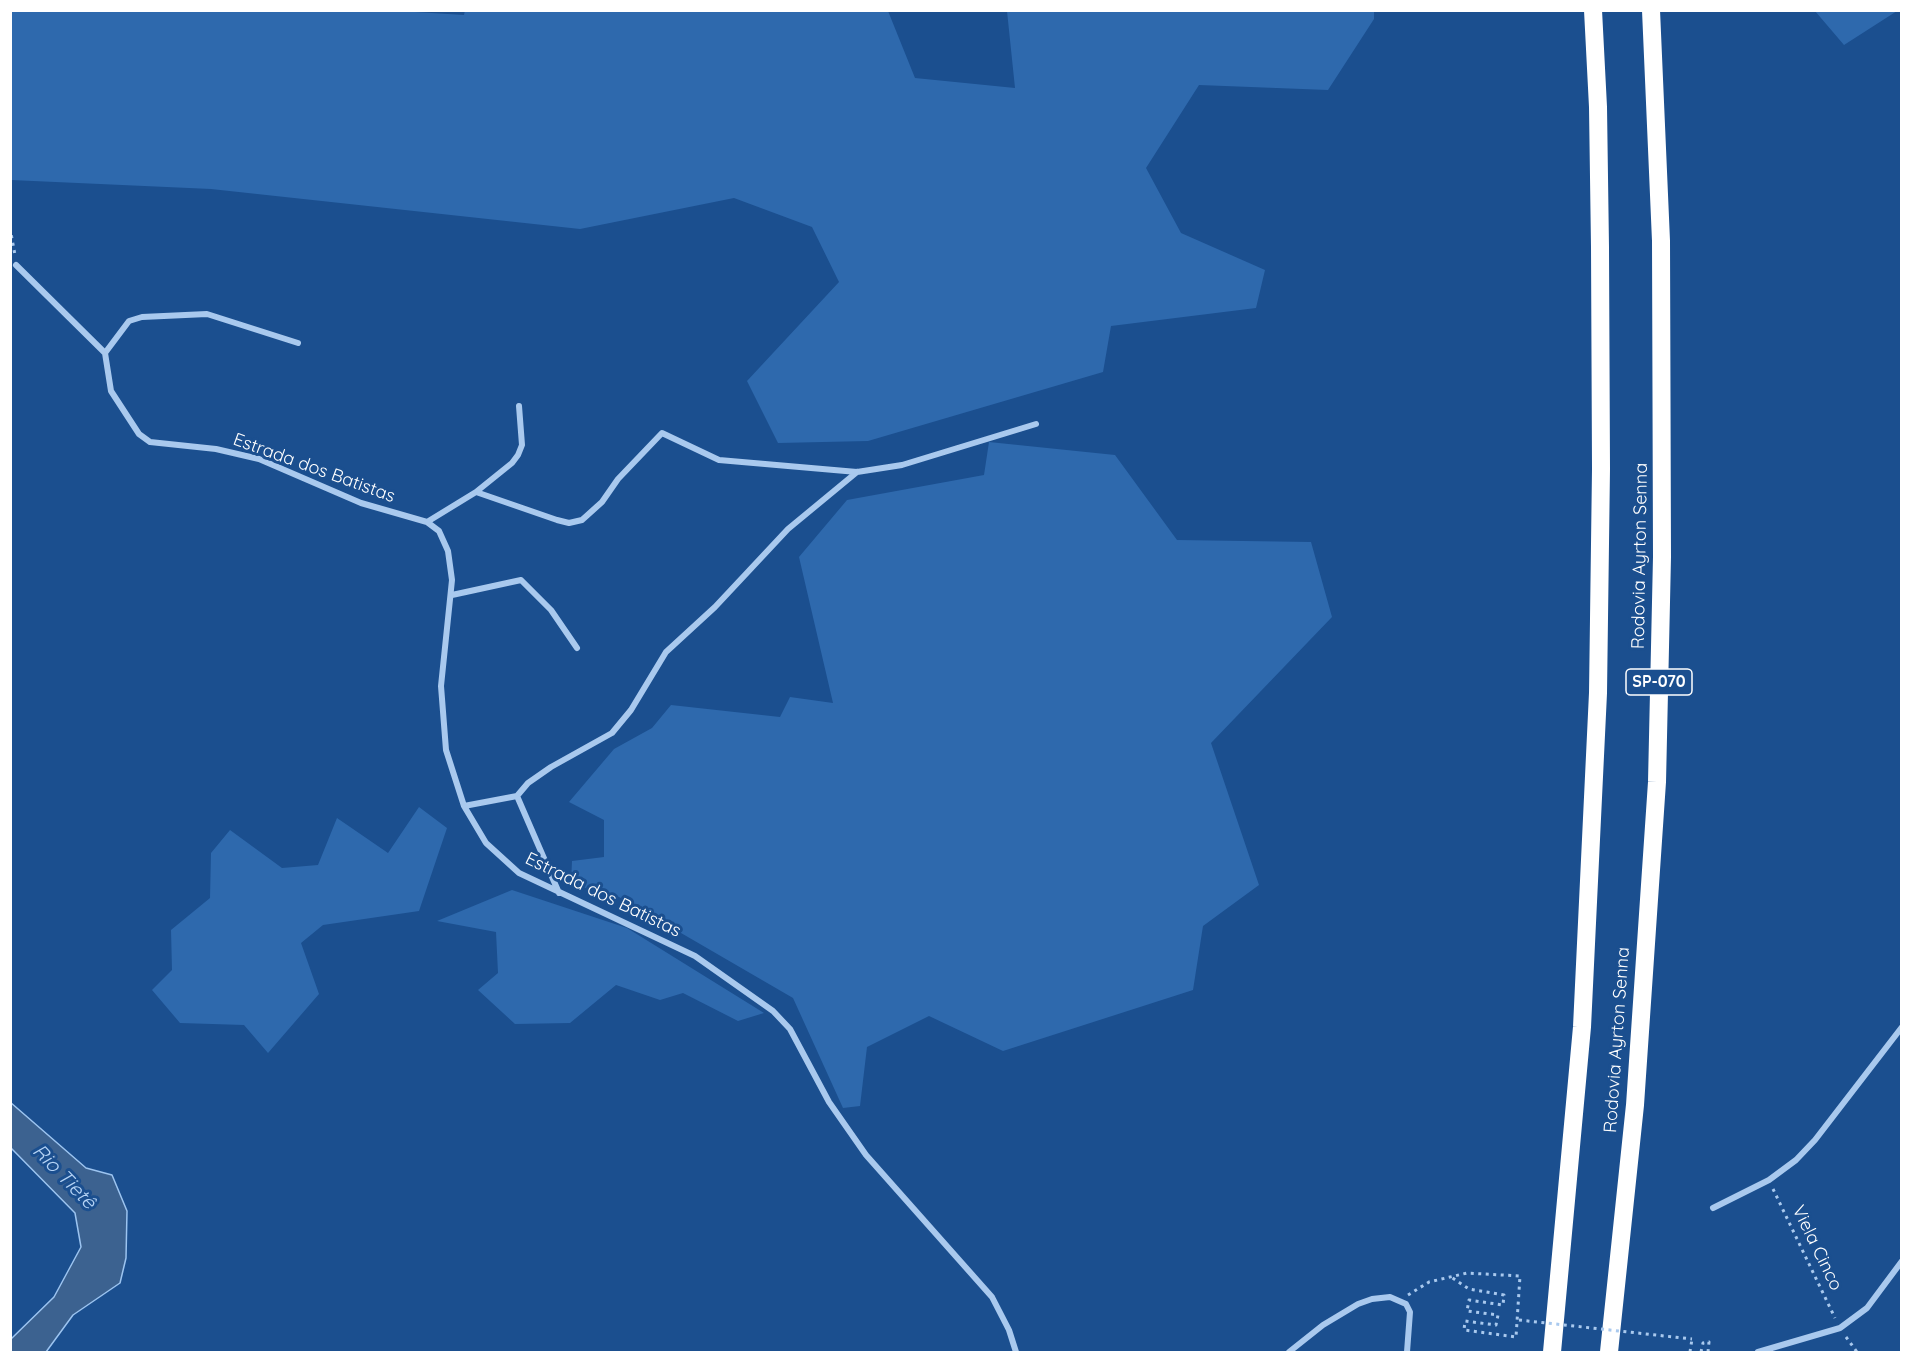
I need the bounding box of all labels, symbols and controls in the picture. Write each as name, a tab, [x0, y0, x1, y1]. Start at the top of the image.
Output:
street label: Estrada dos Batistas	[230, 429, 398, 507]
street label: Rodovia Ayrton Senna	[1628, 463, 1652, 649]
road number: SP-070	[1626, 669, 1692, 695]
street label: Estrada dos Batistas	[522, 848, 684, 942]
street label: Rodovia Ayrton Senna	[1600, 946, 1634, 1134]
water label: Rio Tietê	[27, 1140, 101, 1214]
street label: Viela Cinco	[1787, 1202, 1847, 1294]

